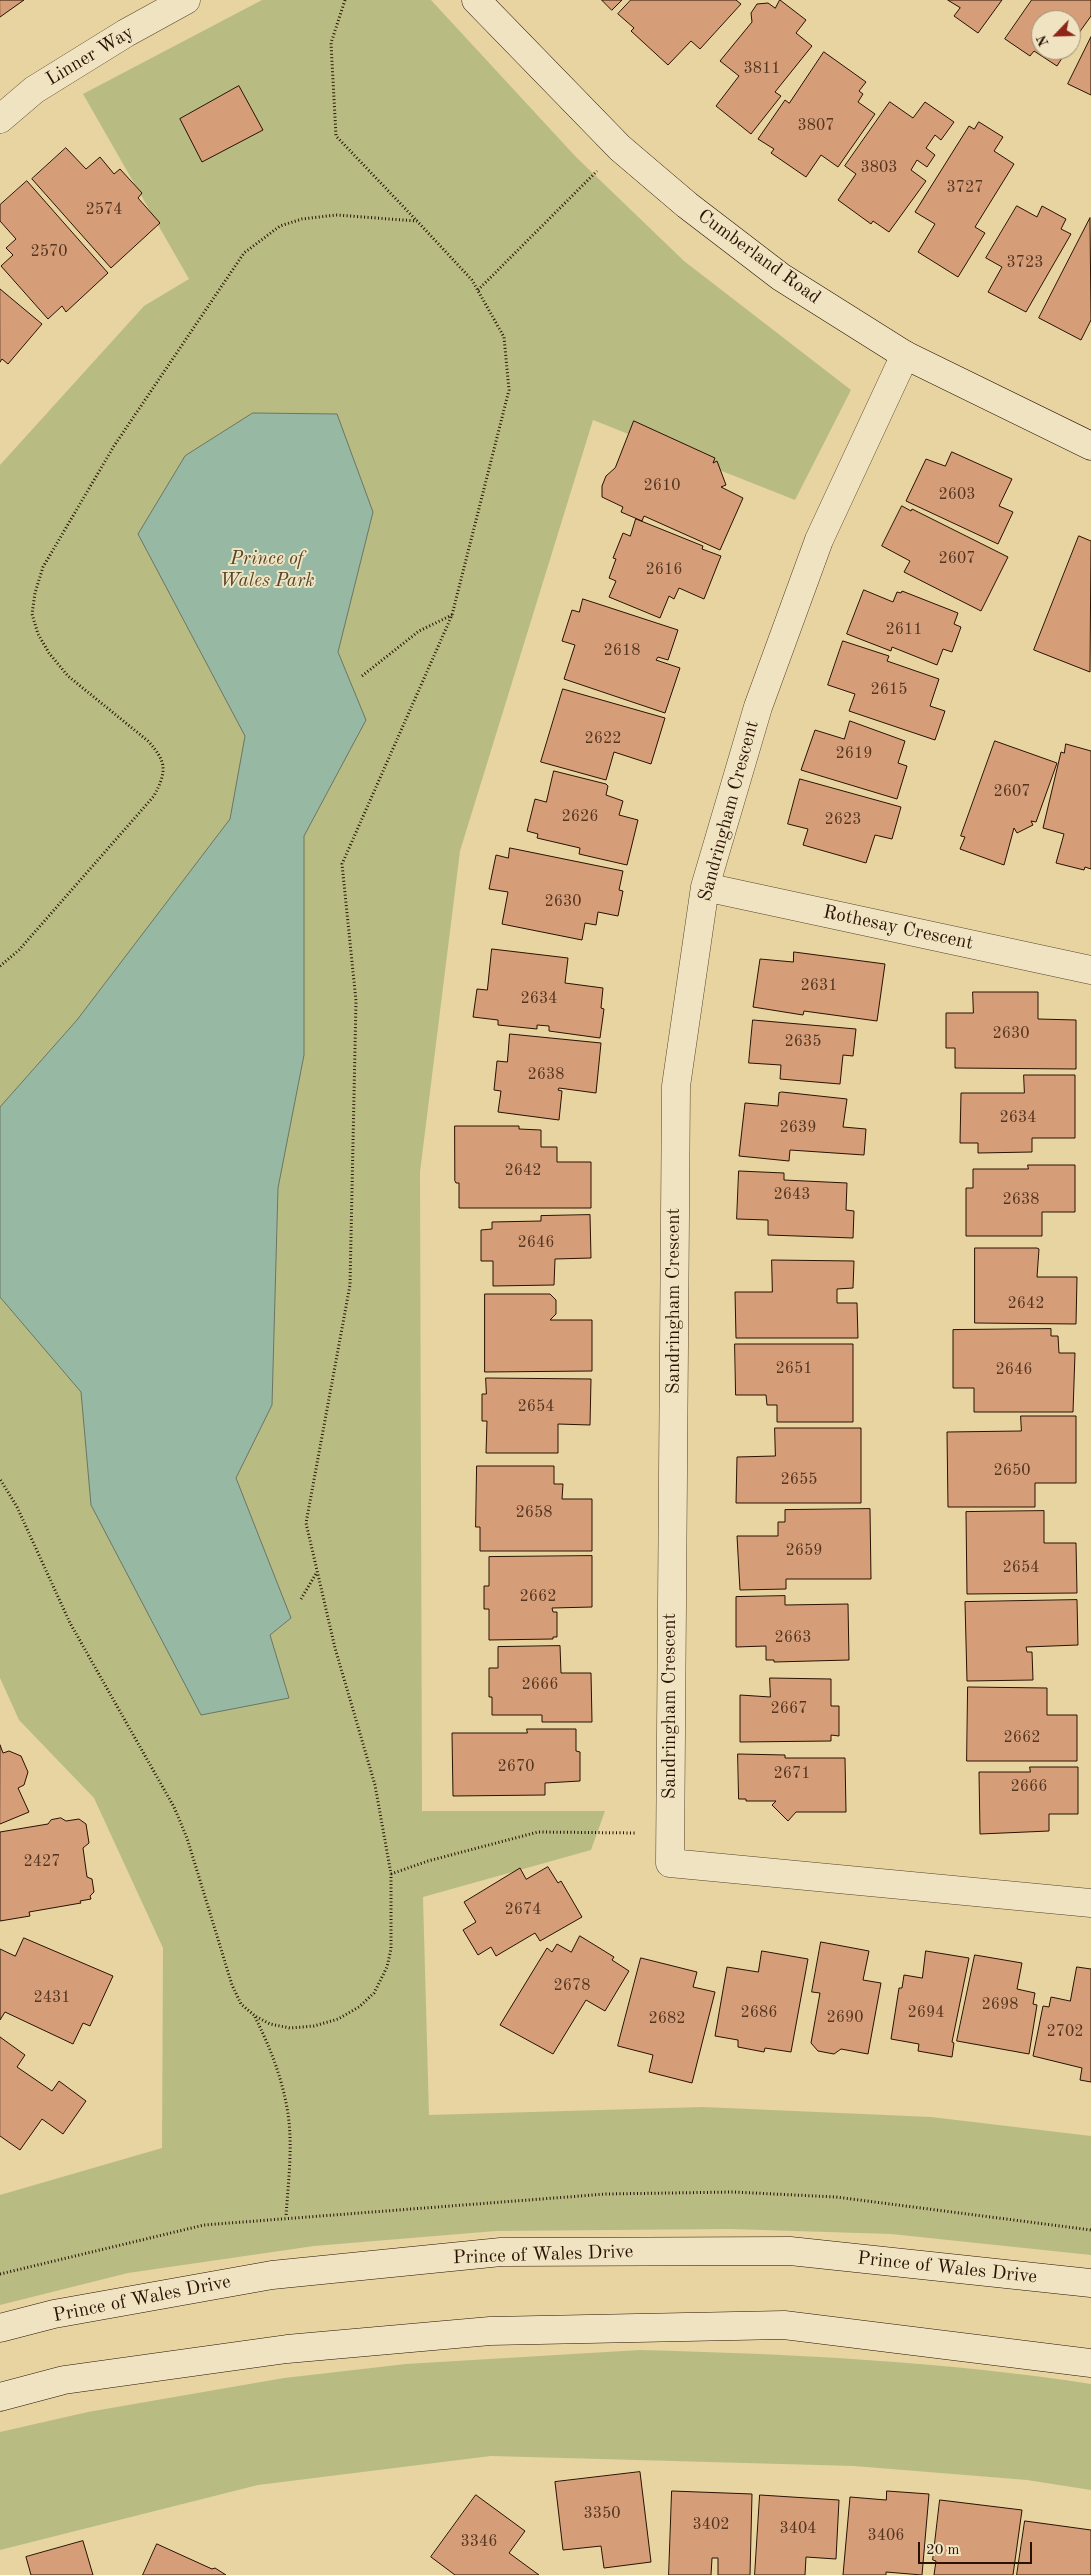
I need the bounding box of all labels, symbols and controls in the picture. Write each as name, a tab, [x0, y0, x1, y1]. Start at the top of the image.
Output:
north arrow	[1031, 10, 1081, 60]
street label: Linner Way	[42, 21, 138, 91]
text: N	[1035, 33, 1052, 48]
house number: 3811	[743, 59, 781, 79]
house number: 3807	[797, 116, 835, 136]
house number: 3803	[860, 158, 898, 178]
house number: 3727	[946, 178, 984, 198]
house number: 2574	[85, 200, 123, 220]
street label: Cumberland Road	[693, 205, 825, 309]
house number: 2570	[30, 242, 68, 262]
house number: 3723	[1006, 253, 1044, 273]
house number: 2610	[643, 476, 681, 496]
house number: 2603	[938, 485, 976, 505]
park label: Prince of Wales Park	[220, 548, 314, 592]
house number: 2607	[938, 549, 976, 569]
house number: 2616	[645, 560, 683, 580]
house number: 2611	[885, 620, 923, 640]
house number: 2618	[603, 641, 641, 661]
house number: 2615	[870, 680, 908, 700]
street label: Sandringham Crescent	[694, 718, 764, 904]
house number: 2622	[584, 729, 622, 749]
house number: 2619	[835, 744, 873, 764]
house number: 2607	[993, 782, 1031, 802]
house number: 2626	[561, 807, 599, 827]
house number: 2623	[824, 810, 862, 830]
house number: 2630	[544, 892, 582, 912]
street label: Rothesay Crescent	[821, 901, 975, 955]
house number: 2631	[800, 976, 838, 996]
house number: 2634	[520, 989, 558, 1009]
house number: 2630	[992, 1024, 1030, 1044]
house number: 2635	[784, 1032, 822, 1052]
house number: 2638	[527, 1065, 565, 1085]
house number: 2634	[999, 1108, 1037, 1128]
house number: 2639	[779, 1118, 817, 1138]
house number: 2642	[504, 1161, 542, 1181]
house number: 2643	[773, 1185, 811, 1205]
house number: 2638	[1002, 1190, 1040, 1210]
street label: Sandringham Crescent	[663, 1208, 685, 1394]
house number: 2646	[517, 1233, 555, 1253]
house number: 2642	[1007, 1294, 1045, 1314]
house number: 2651	[775, 1359, 813, 1379]
house number: 2646	[995, 1360, 1033, 1380]
house number: 2654	[517, 1397, 555, 1417]
house number: 2650	[993, 1461, 1031, 1481]
house number: 2655	[780, 1470, 818, 1490]
house number: 2658	[515, 1503, 553, 1523]
house number: 2659	[785, 1541, 823, 1561]
house number: 2654	[1002, 1558, 1040, 1578]
house number: 2662	[519, 1587, 557, 1607]
street label: Sandringham Crescent	[659, 1613, 681, 1799]
house number: 2663	[774, 1628, 812, 1648]
house number: 2666	[521, 1675, 559, 1695]
house number: 2667	[770, 1699, 808, 1719]
house number: 2662	[1003, 1728, 1041, 1748]
house number: 2670	[497, 1757, 535, 1777]
house number: 2671	[773, 1764, 811, 1784]
house number: 2666	[1010, 1777, 1048, 1797]
house number: 2427	[23, 1852, 61, 1872]
house number: 2674	[504, 1900, 542, 1920]
house number: 2678	[553, 1976, 591, 1996]
house number: 2431	[33, 1988, 71, 2008]
house number: 2698	[981, 1995, 1019, 2015]
house number: 2686	[740, 2003, 778, 2023]
house number: 2694	[907, 2003, 945, 2023]
house number: 2690	[826, 2008, 864, 2028]
house number: 2682	[648, 2009, 686, 2029]
house number: 2702	[1046, 2022, 1084, 2042]
street label: Prince of Wales Drive	[452, 2240, 634, 2270]
street label: Prince of Wales Drive	[856, 2247, 1038, 2289]
street label: Prince of Wales Drive	[51, 2271, 233, 2327]
house number: 3350	[583, 2504, 621, 2524]
house number: 3402	[692, 2515, 730, 2535]
house number: 3404	[779, 2519, 817, 2539]
house number: 3406	[867, 2526, 905, 2546]
house number: 3346	[460, 2532, 498, 2552]
scale bar	[921, 2532, 1035, 2564]
text: 20 m	[926, 2543, 960, 2558]

